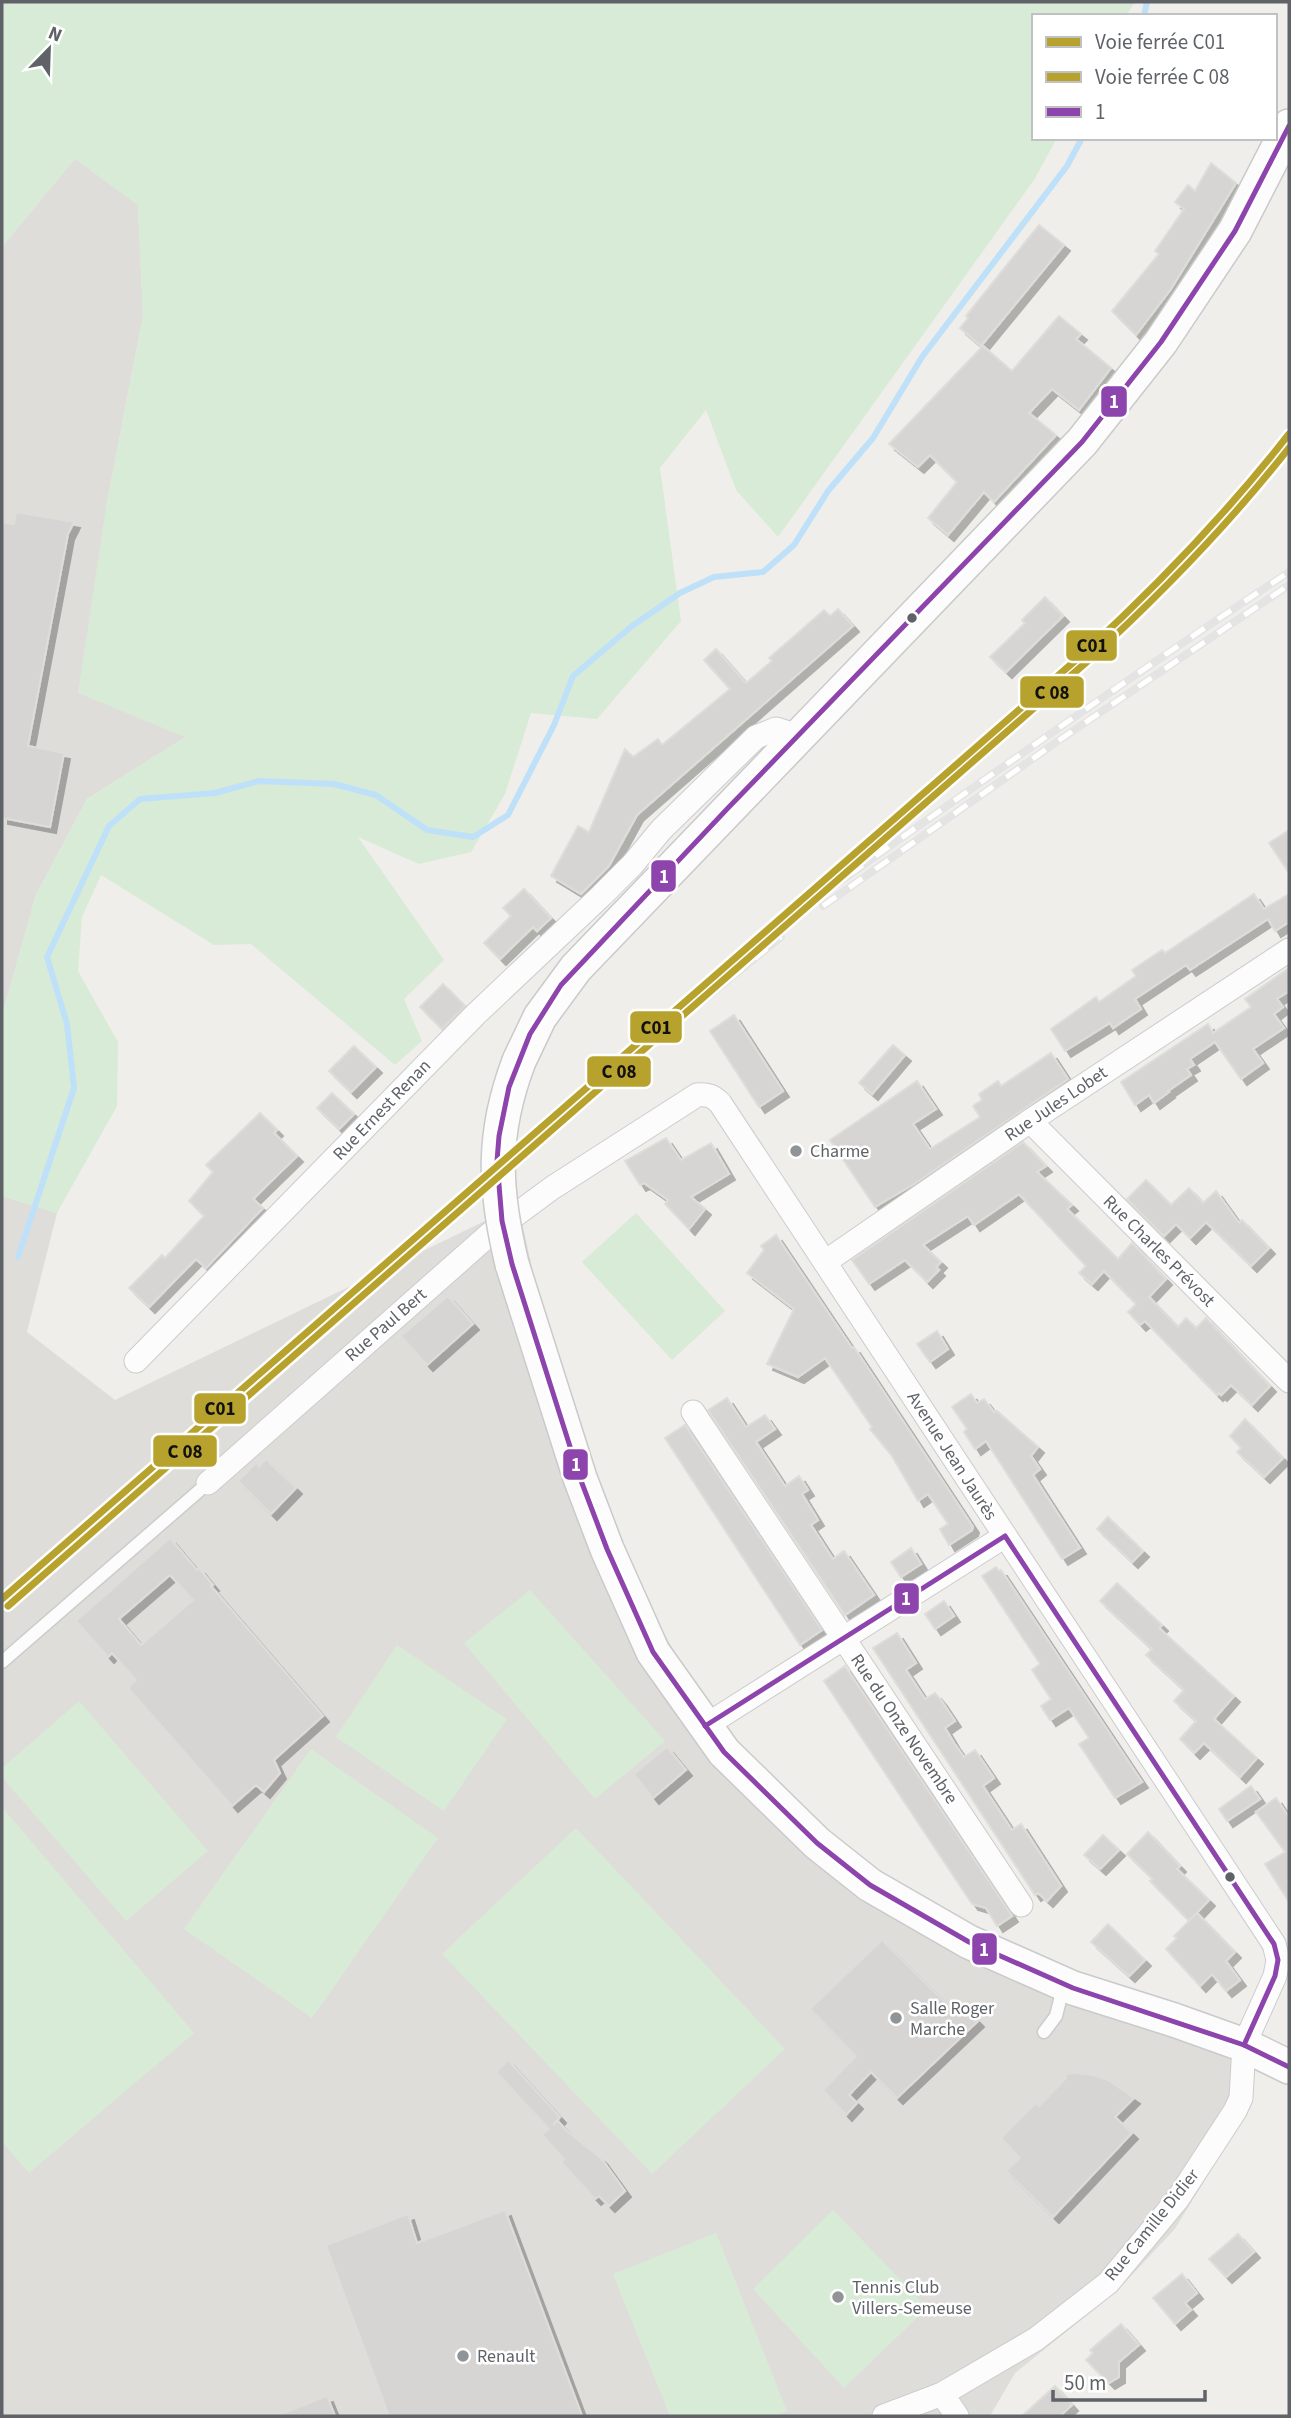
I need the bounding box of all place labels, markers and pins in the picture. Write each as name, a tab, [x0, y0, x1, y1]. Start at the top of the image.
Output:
unlabelled marker	[905, 611, 919, 625]
place label: Charme	[810, 1139, 869, 1164]
marker: Charme	[788, 1143, 804, 1159]
unlabelled marker	[1223, 1870, 1237, 1884]
place label: Salle Roger Marche	[910, 1996, 995, 2042]
marker: Salle Roger Marche	[888, 2010, 904, 2026]
place label: Tennis Club Villers-Semeuse	[852, 2275, 972, 2321]
marker: Tennis Club Villers-Semeuse	[830, 2289, 846, 2305]
place label: Renault	[477, 2344, 535, 2369]
marker: Renault	[455, 2348, 471, 2364]

